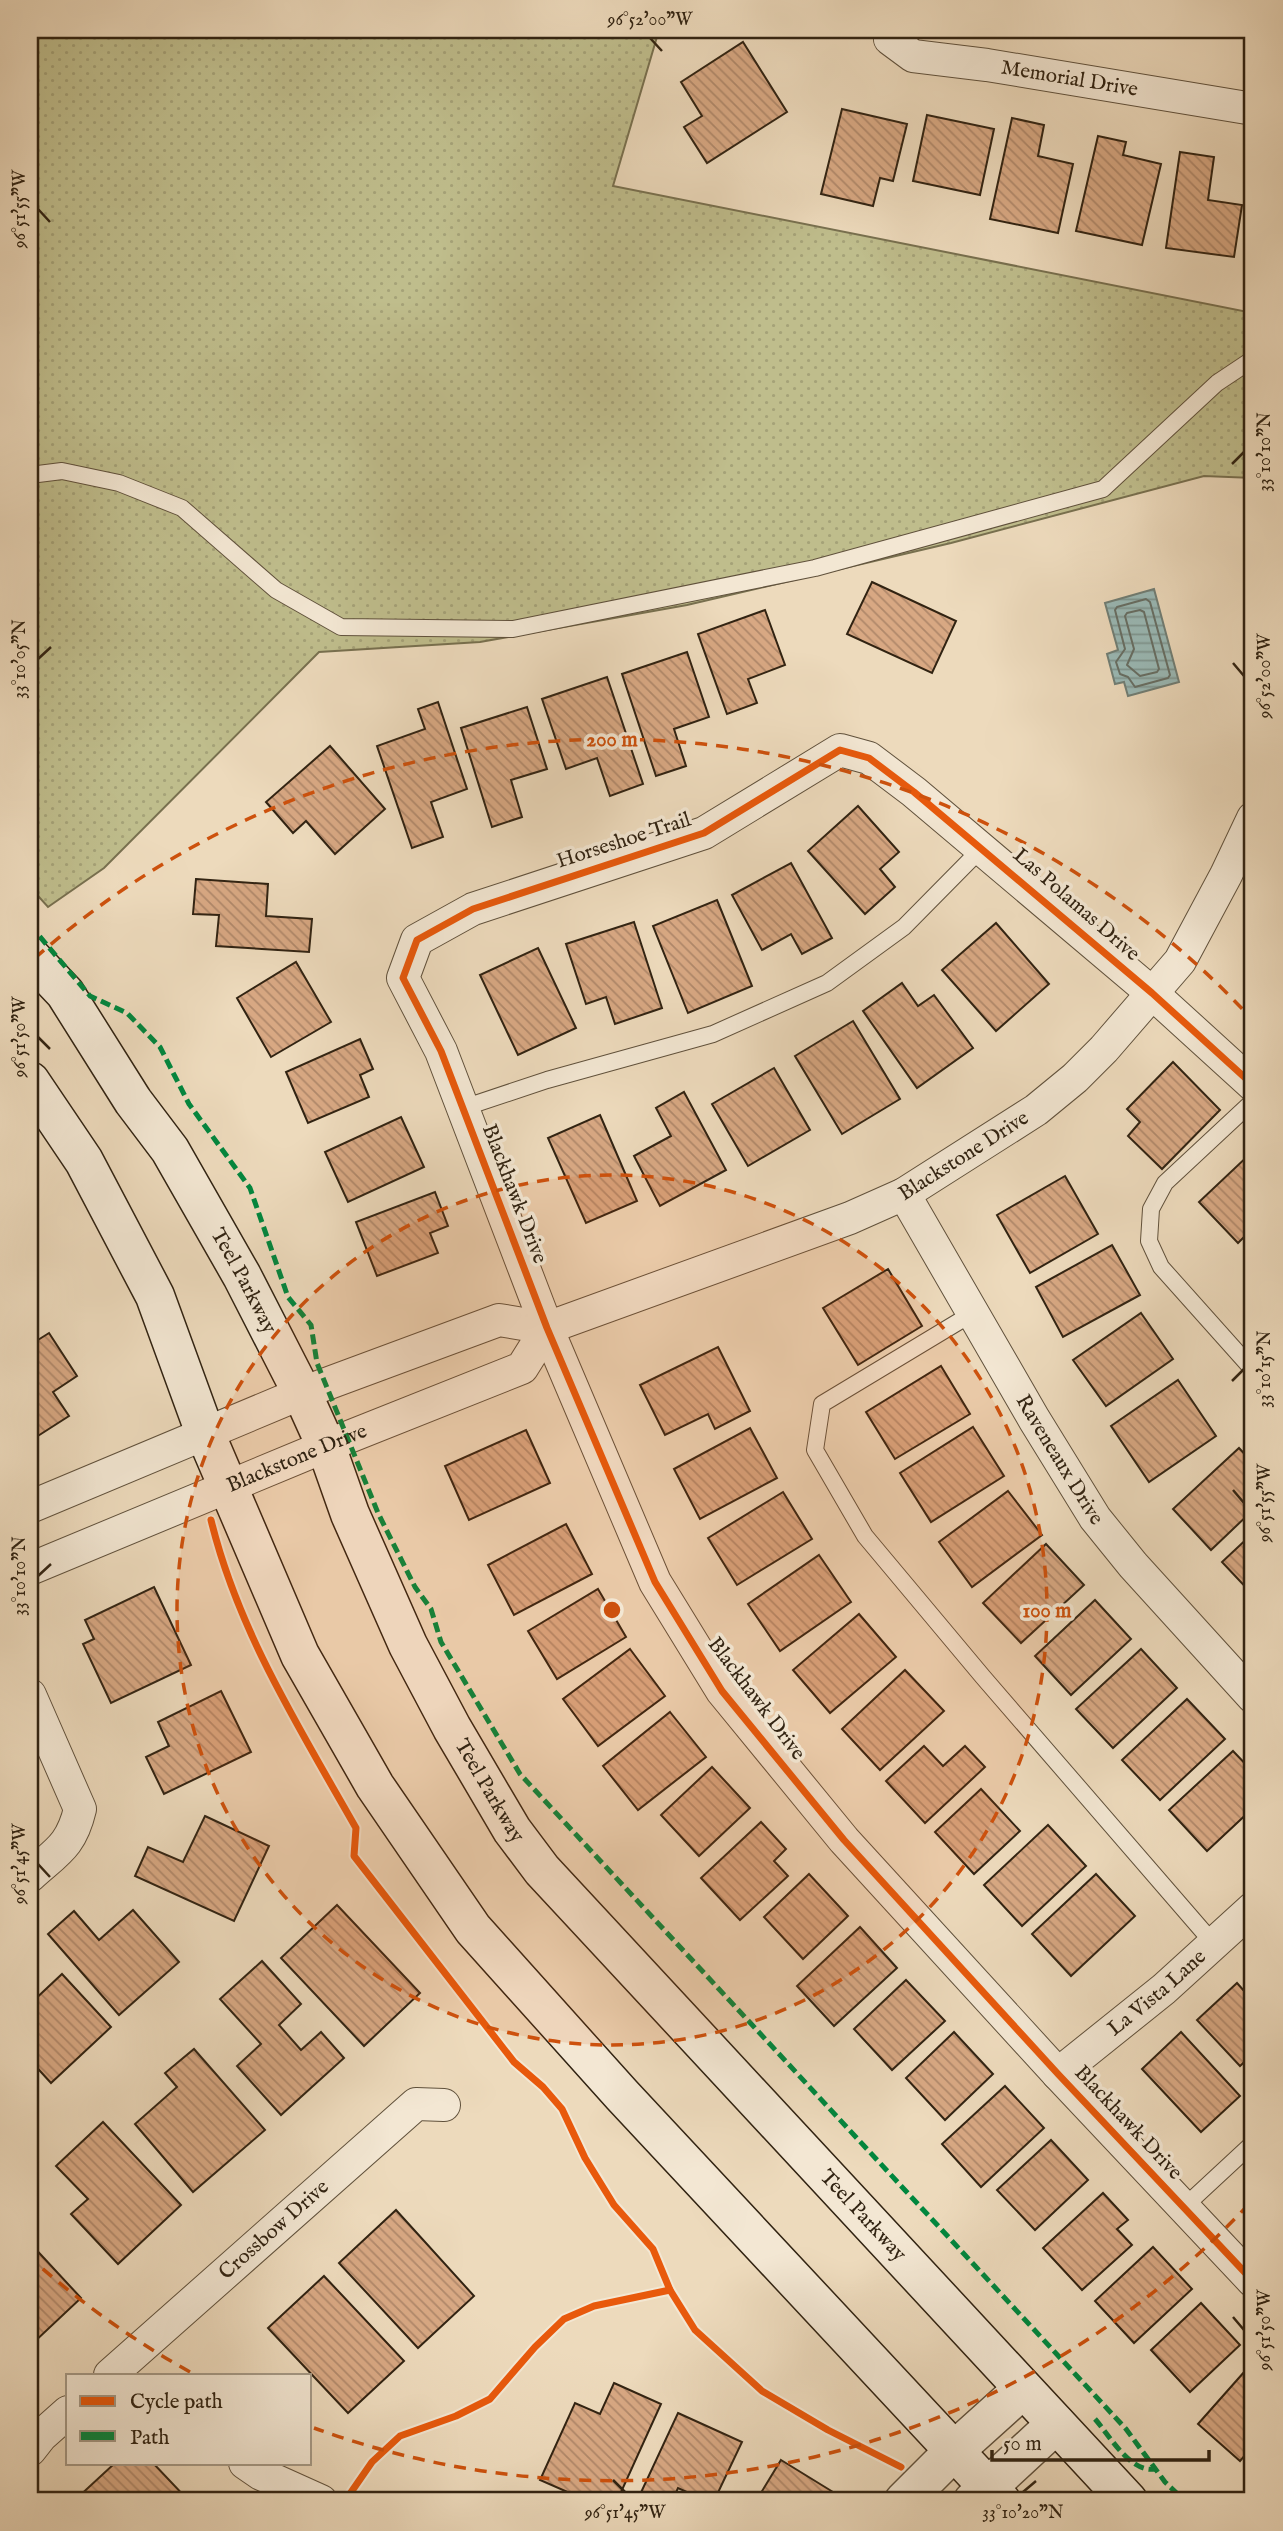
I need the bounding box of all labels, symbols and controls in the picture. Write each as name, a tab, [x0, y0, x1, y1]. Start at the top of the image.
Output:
text: 96°52'00"W	[607, 9, 693, 32]
street label: Memorial Drive	[999, 54, 1140, 103]
text: 96°51'55"W	[9, 169, 32, 249]
text: 33°10'10"N	[1254, 412, 1277, 492]
text: 33°10'05"N	[9, 619, 32, 699]
text: 96°52'00"W	[1254, 633, 1277, 719]
text: 200 m	[586, 727, 638, 754]
street label: Horseshoe Trail	[553, 807, 695, 875]
street label: Las Polamas Drive	[1007, 842, 1145, 968]
text: 96°51'50"W	[9, 996, 32, 1078]
street label: Blackstone Drive	[894, 1104, 1034, 1207]
street label: Blackhawk Drive	[475, 1120, 553, 1268]
street label: Teel Parkway	[204, 1223, 283, 1339]
text: 33°10'15"N	[1254, 1330, 1277, 1408]
street label: Raveneaux Drive	[1009, 1390, 1109, 1531]
street label: Blackstone Drive	[223, 1417, 371, 1499]
text: 96°51'55"W	[1254, 1463, 1277, 1543]
text: 33°10'10"N	[9, 1536, 32, 1616]
centre of rings	[600, 1598, 624, 1622]
text: 100 m	[1022, 1598, 1072, 1625]
street label: Blackhawk Drive	[701, 1632, 811, 1766]
street label: Teel Parkway	[448, 1734, 531, 1849]
text: 96°51'45"W	[9, 1823, 32, 1905]
street label: La Vista Lane	[1102, 1943, 1212, 2042]
street label: Blackhawk Drive	[1068, 2060, 1188, 2186]
street label: Teel Parkway	[814, 2164, 913, 2268]
street label: Crossbow Drive	[213, 2174, 335, 2286]
text: 96°51'50"W	[1254, 2289, 1277, 2371]
legend	[66, 2374, 312, 2464]
text: Cycle path	[130, 2389, 223, 2416]
scale bar	[992, 2419, 1210, 2463]
text: Path	[130, 2425, 169, 2452]
text: 50 m	[1003, 2431, 1042, 2458]
text: 96°51'45"W	[584, 2502, 666, 2525]
text: 33°10'20"N	[982, 2502, 1064, 2525]

